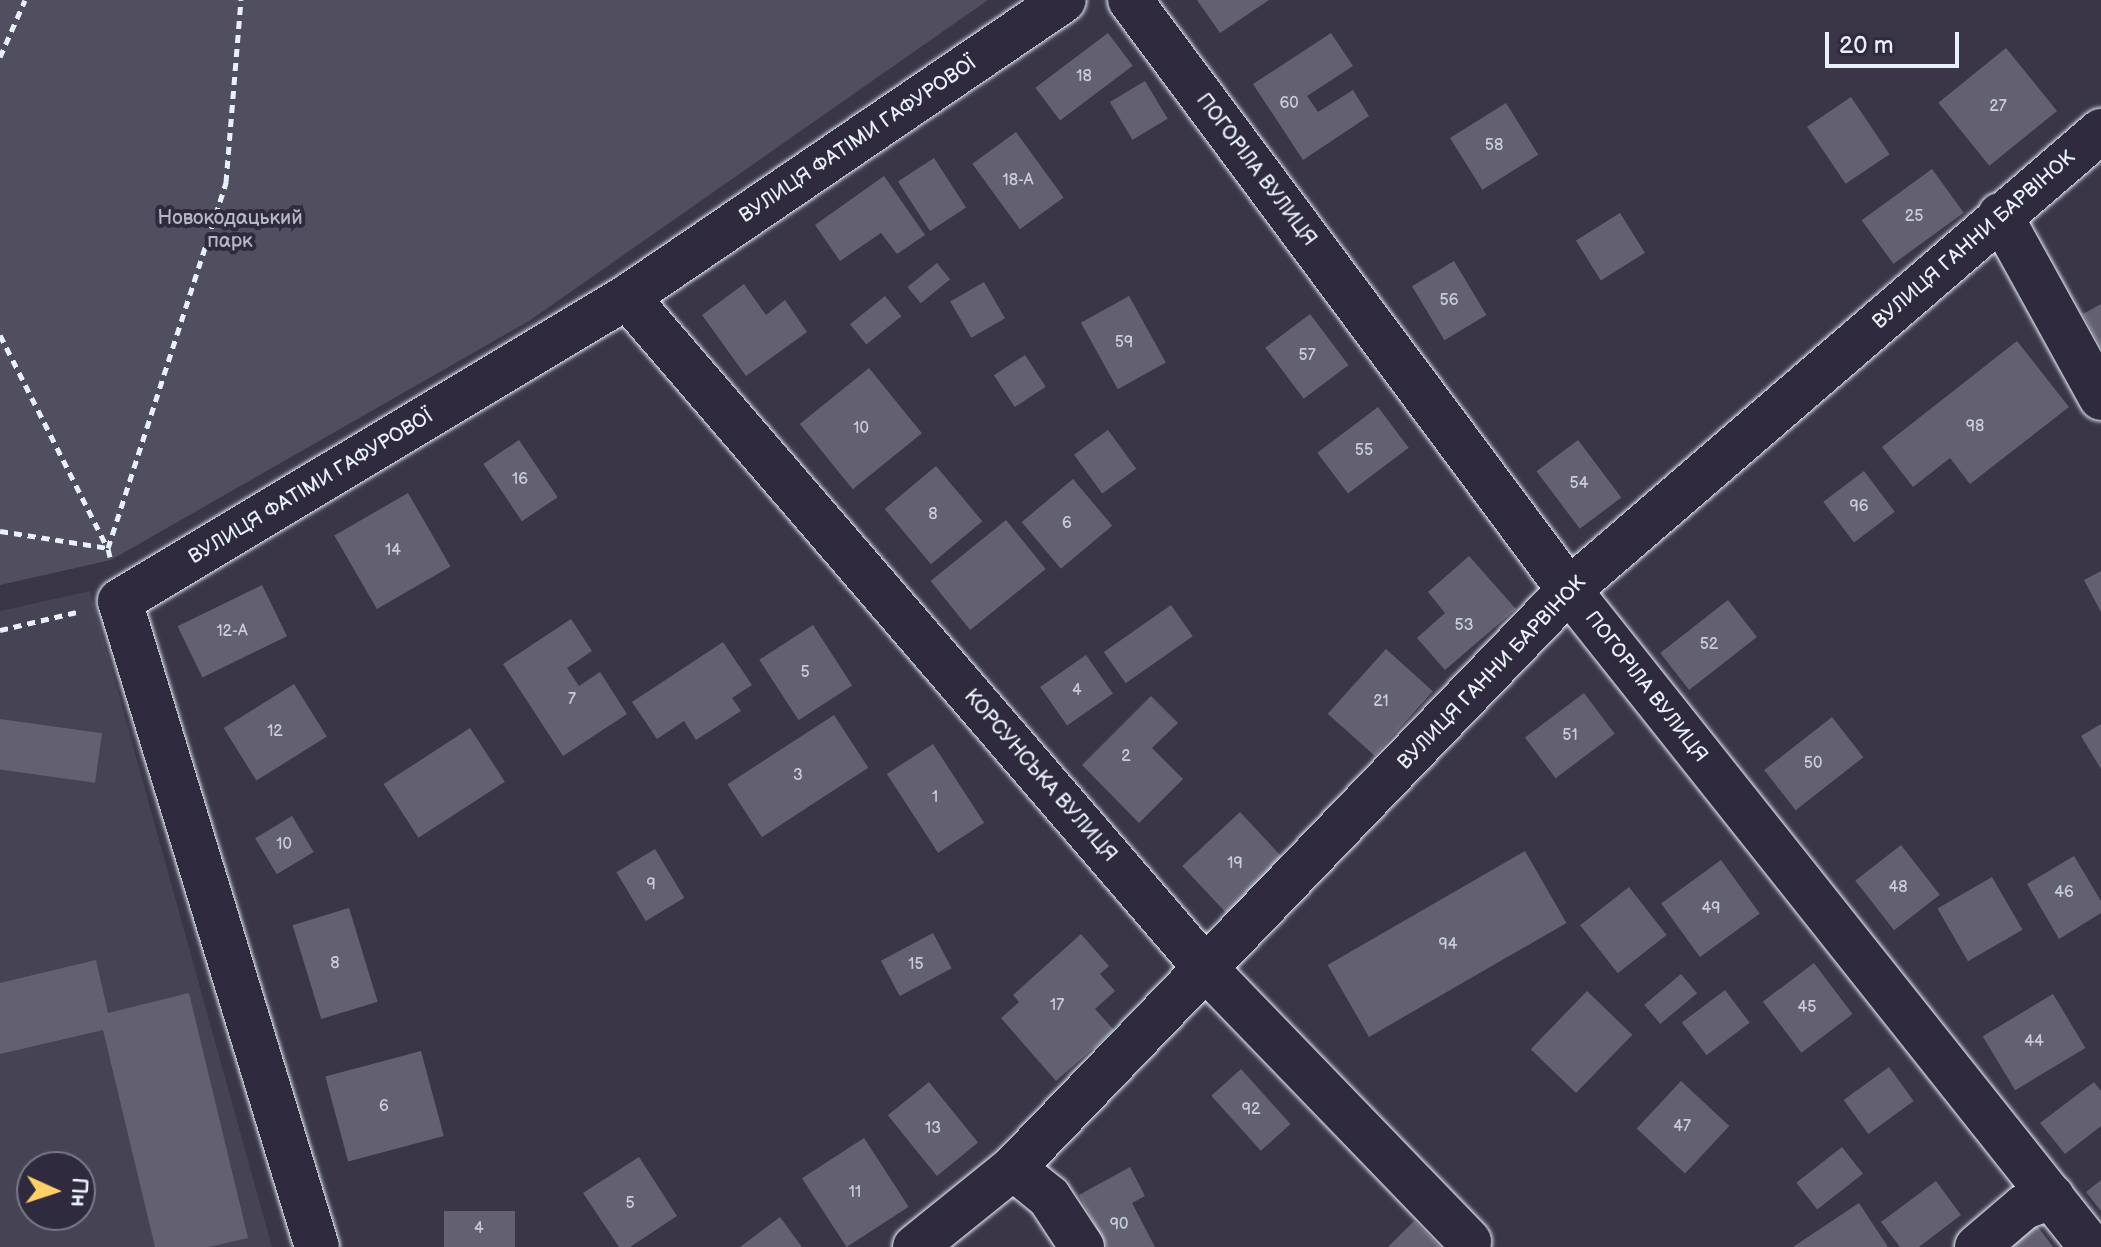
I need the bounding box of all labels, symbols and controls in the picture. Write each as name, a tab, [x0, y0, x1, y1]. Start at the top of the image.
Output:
scale bar	[1829, 16, 1963, 66]
text: 20 m	[1839, 31, 1894, 60]
street label: ВУЛИЦЯ ФАТІМИ ГАФУРОВОЇ	[735, 52, 981, 228]
house number: 18	[1076, 67, 1092, 87]
street label: ПОГОРІЛА ВУЛИЦЯ	[1191, 89, 1321, 251]
house number: 60	[1279, 94, 1299, 114]
house number: 27	[1989, 97, 2007, 117]
house number: 58	[1485, 136, 1503, 156]
street label: ВУЛИЦЯ ГАННИ БАРВІНОК	[1868, 146, 2080, 334]
house number: 18-А	[1002, 171, 1034, 191]
park label: Новокодацький парк	[157, 206, 303, 253]
house number: 25	[1905, 207, 1923, 227]
house number: 56	[1440, 291, 1458, 311]
house number: 59	[1115, 333, 1133, 353]
house number: 57	[1298, 346, 1316, 366]
street label: ВУЛИЦЯ ФАТІМИ ГАФУРОВОЇ	[184, 404, 438, 570]
house number: 98	[1966, 417, 1984, 437]
house number: 10	[853, 419, 869, 439]
house number: 55	[1355, 441, 1373, 461]
house number: 16	[512, 470, 528, 490]
house number: 54	[1570, 474, 1588, 494]
house number: 96	[1849, 497, 1869, 517]
house number: 8	[928, 505, 938, 525]
house number: 6	[1062, 514, 1072, 534]
house number: 14	[385, 541, 401, 561]
street label: ВУЛИЦЯ ГАННИ БАРВІНОК	[1393, 571, 1591, 775]
street label: ПОГОРІЛА ВУЛИЦЯ	[1580, 607, 1712, 767]
house number: 53	[1454, 616, 1474, 636]
house number: 12-А	[216, 622, 248, 642]
house number: 52	[1700, 635, 1718, 655]
house number: 5	[800, 663, 810, 683]
house number: 4	[1072, 681, 1082, 701]
street label: КОРСУНСЬКА ВУЛИЦЯ	[959, 685, 1121, 867]
house number: 7	[568, 690, 576, 710]
house number: 21	[1373, 692, 1389, 712]
house number: 12	[267, 722, 283, 742]
house number: 51	[1562, 726, 1578, 746]
house number: 2	[1121, 747, 1131, 767]
house number: 50	[1804, 754, 1822, 774]
house number: 3	[793, 766, 803, 786]
house number: 1	[932, 788, 938, 808]
house number: 10	[276, 835, 292, 855]
house number: 19	[1227, 854, 1243, 874]
house number: 9	[646, 875, 656, 895]
house number: 48	[1888, 878, 1908, 898]
house number: 46	[2054, 883, 2074, 903]
house number: 49	[1701, 899, 1721, 919]
house number: 94	[1438, 935, 1458, 955]
house number: 8	[330, 954, 340, 974]
house number: 15	[908, 955, 924, 975]
house number: 17	[1050, 996, 1064, 1016]
house number: 45	[1798, 998, 1816, 1018]
house number: 44	[2024, 1032, 2044, 1052]
house number: 6	[379, 1097, 389, 1117]
house number: 92	[1242, 1100, 1260, 1120]
house number: 47	[1673, 1117, 1691, 1137]
house number: 13	[925, 1119, 941, 1139]
north arrow	[16, 1151, 96, 1231]
text: Пн	[64, 1177, 93, 1208]
house number: 11	[849, 1183, 861, 1203]
house number: 5	[625, 1194, 635, 1214]
house number: 90	[1110, 1215, 1128, 1235]
house number: 4	[474, 1219, 484, 1239]

